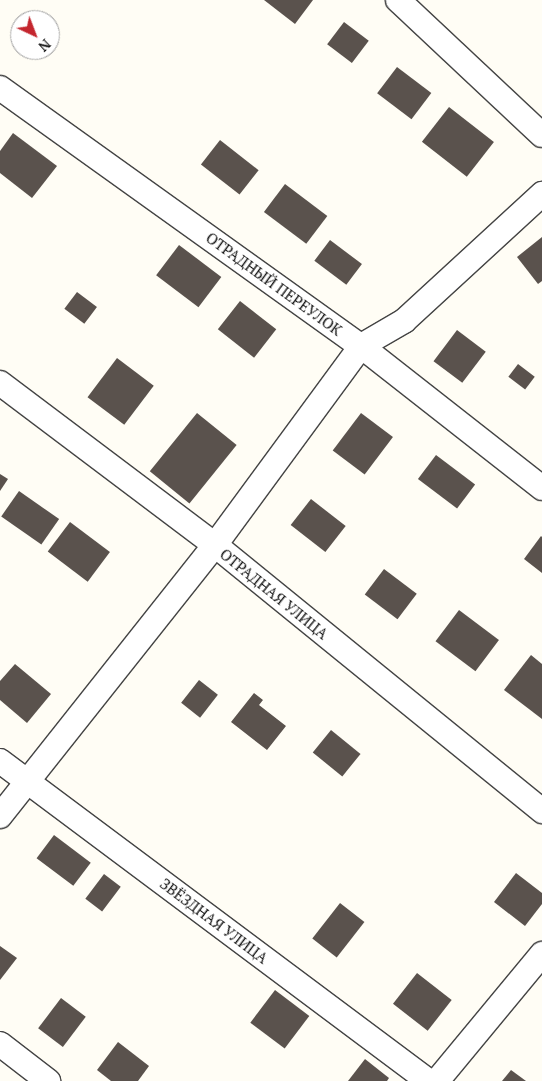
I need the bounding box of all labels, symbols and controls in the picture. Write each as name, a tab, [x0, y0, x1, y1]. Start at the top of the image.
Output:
north arrow	[10, 10, 60, 60]
text: N	[35, 35, 55, 56]
street label: ОТРАДНЫЙ ПЕРЕУЛОК	[202, 229, 346, 339]
street label: ОТРАДНАЯ УЛИЦА	[216, 545, 332, 643]
street label: ЗВЁЗДНАЯ УЛИЦА	[156, 874, 272, 968]

